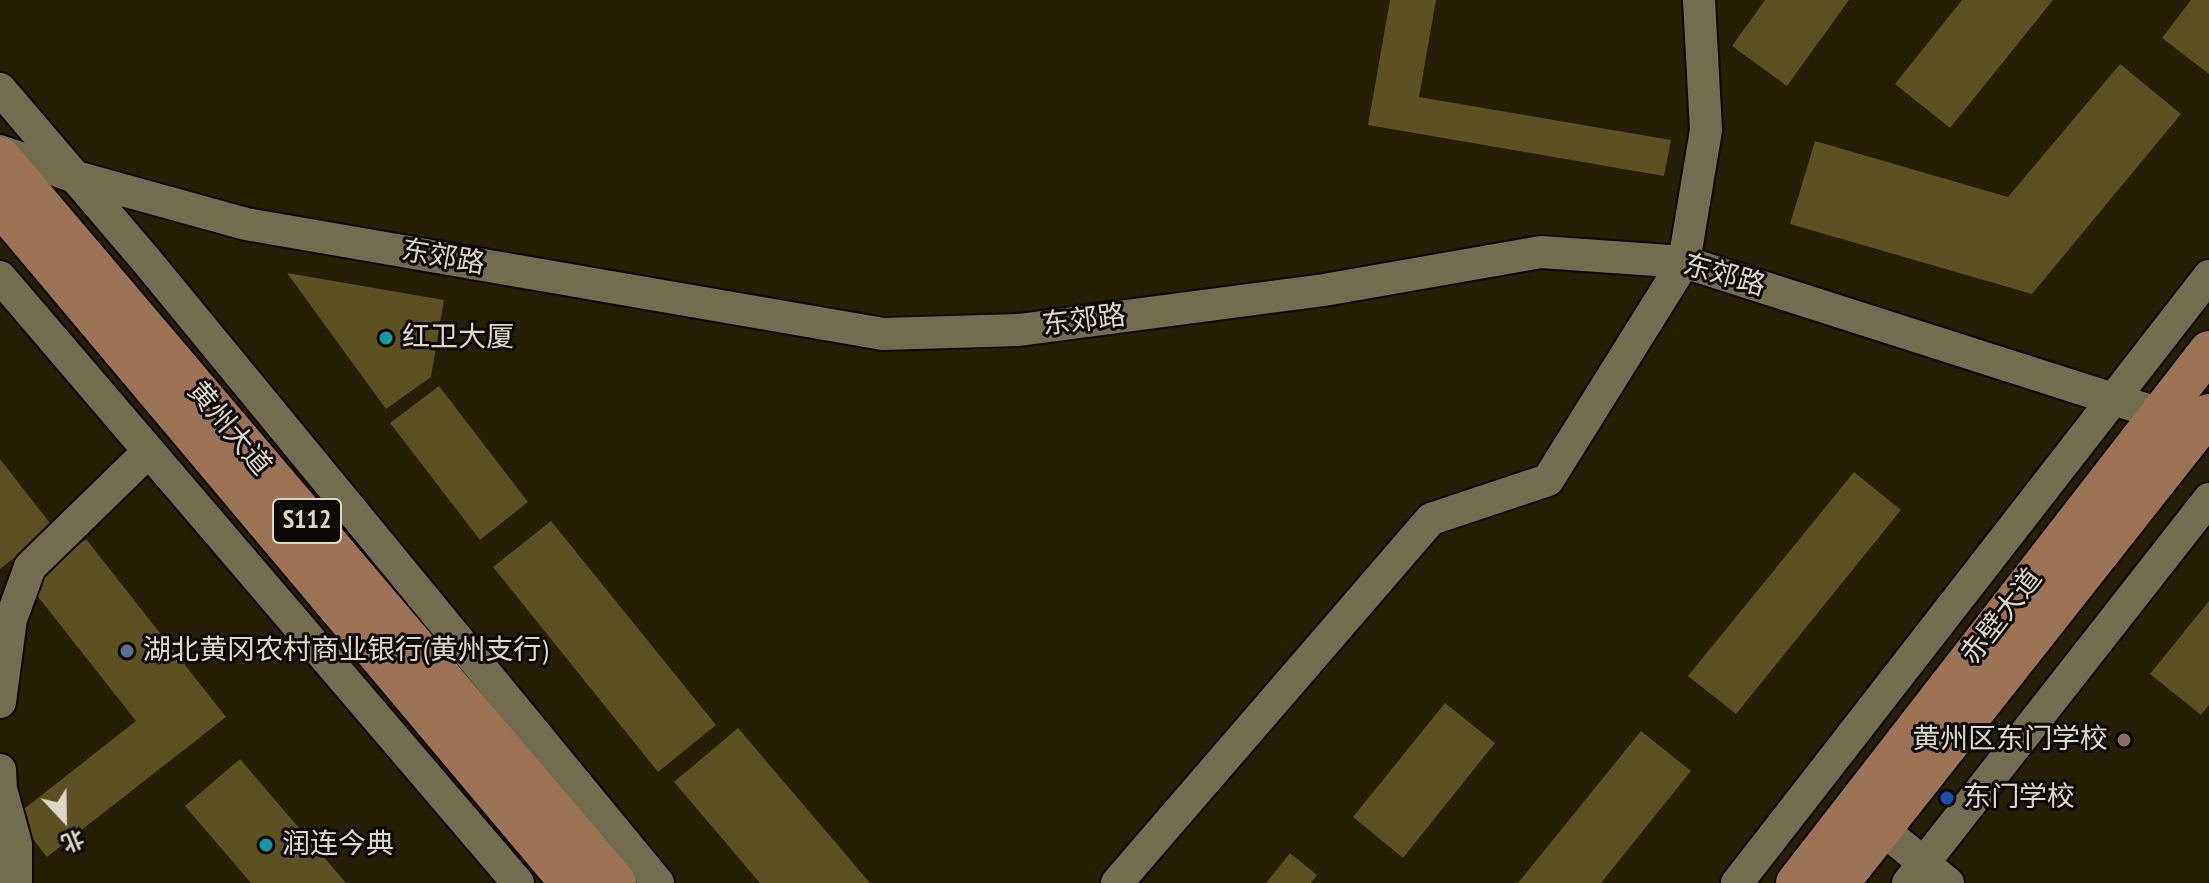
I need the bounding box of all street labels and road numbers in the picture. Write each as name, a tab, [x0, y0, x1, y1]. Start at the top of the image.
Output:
street label: 东郊路	[399, 234, 487, 282]
street label: 东郊路	[1679, 248, 1769, 304]
street label: 东郊路	[1040, 299, 1128, 343]
street label: 黄州大道	[180, 375, 278, 483]
road number: S112	[273, 499, 341, 543]
street label: 赤壁大道	[1954, 563, 2050, 671]

